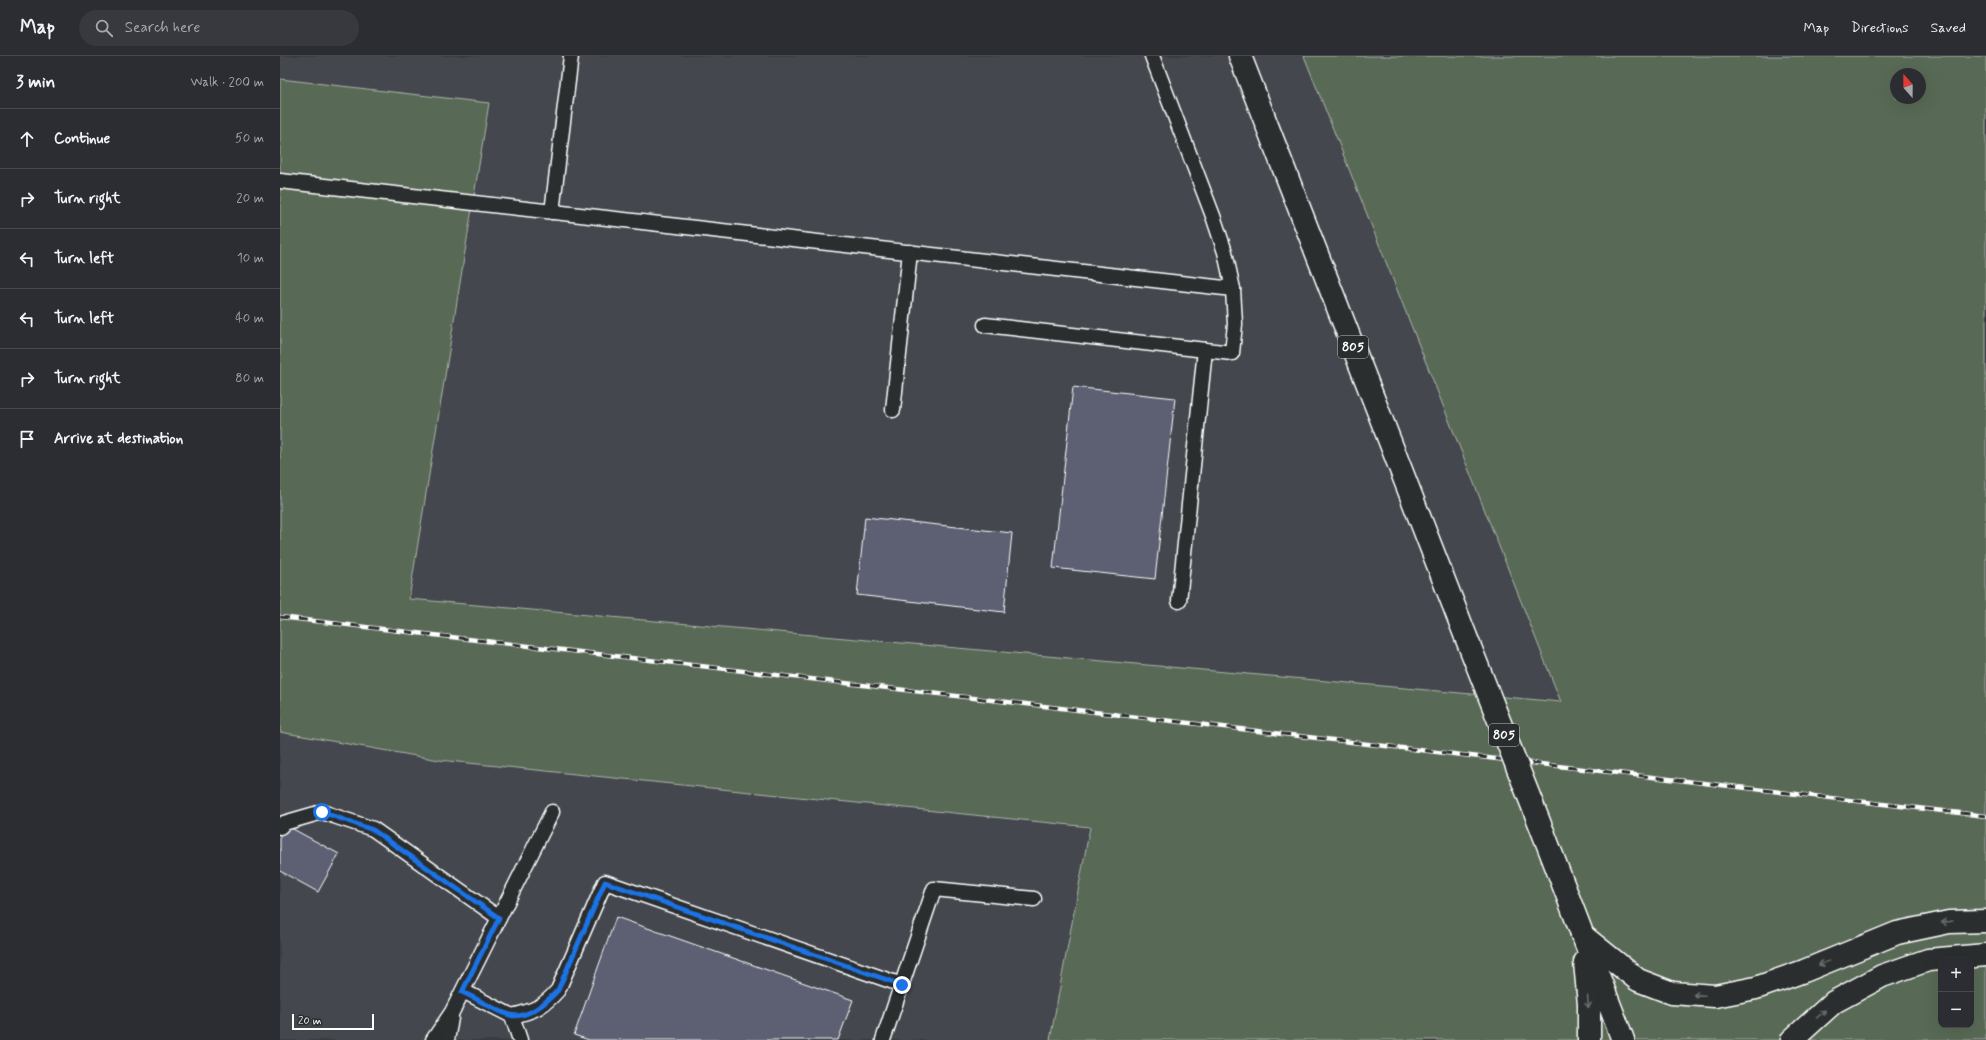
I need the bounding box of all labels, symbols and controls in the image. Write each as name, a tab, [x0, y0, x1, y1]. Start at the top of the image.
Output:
search box	[79, 10, 359, 46]
text: Map	[20, 15, 55, 40]
icon: search	[93, 17, 115, 39]
text: Search here	[125, 18, 200, 38]
text: Map	[1803, 19, 1829, 37]
text: Directions	[1851, 19, 1909, 37]
text: Saved	[1931, 19, 1966, 37]
north arrow	[1890, 68, 1926, 104]
text: 3 min	[16, 71, 55, 93]
text: Walk · 200 m	[190, 74, 264, 91]
icon: ahead	[16, 128, 38, 150]
text: Continue	[54, 129, 110, 149]
text: 50 m	[235, 130, 264, 147]
icon: right	[16, 188, 38, 210]
text: Turn right	[54, 189, 121, 209]
text: 20 m	[236, 190, 264, 207]
icon: left	[16, 248, 38, 270]
text: Turn left	[54, 249, 114, 269]
text: 10 m	[237, 250, 264, 267]
icon: left	[16, 308, 38, 330]
text: Turn left	[54, 309, 114, 329]
text: 40 m	[235, 310, 264, 327]
road number: 805	[1338, 336, 1368, 358]
icon: right	[16, 368, 38, 390]
text: Turn right	[54, 369, 121, 389]
text: 80 m	[235, 370, 264, 387]
icon: arrive	[16, 428, 38, 450]
text: Arrive at destination	[54, 429, 183, 449]
road number: 805	[1489, 724, 1519, 746]
route start	[313, 803, 331, 821]
one-way arrow	[1941, 919, 1954, 927]
map controls	[1938, 956, 1974, 1028]
button: +	[1938, 956, 1974, 992]
one-way arrow	[1819, 959, 1831, 967]
route end	[893, 976, 911, 994]
one-way arrow	[1693, 991, 1706, 998]
button: −	[1938, 992, 1974, 1028]
one-way arrow	[1585, 995, 1592, 1008]
one-way arrow	[1816, 1009, 1826, 1018]
scale bar	[292, 1012, 374, 1031]
text: 20 m	[298, 1014, 321, 1028]

